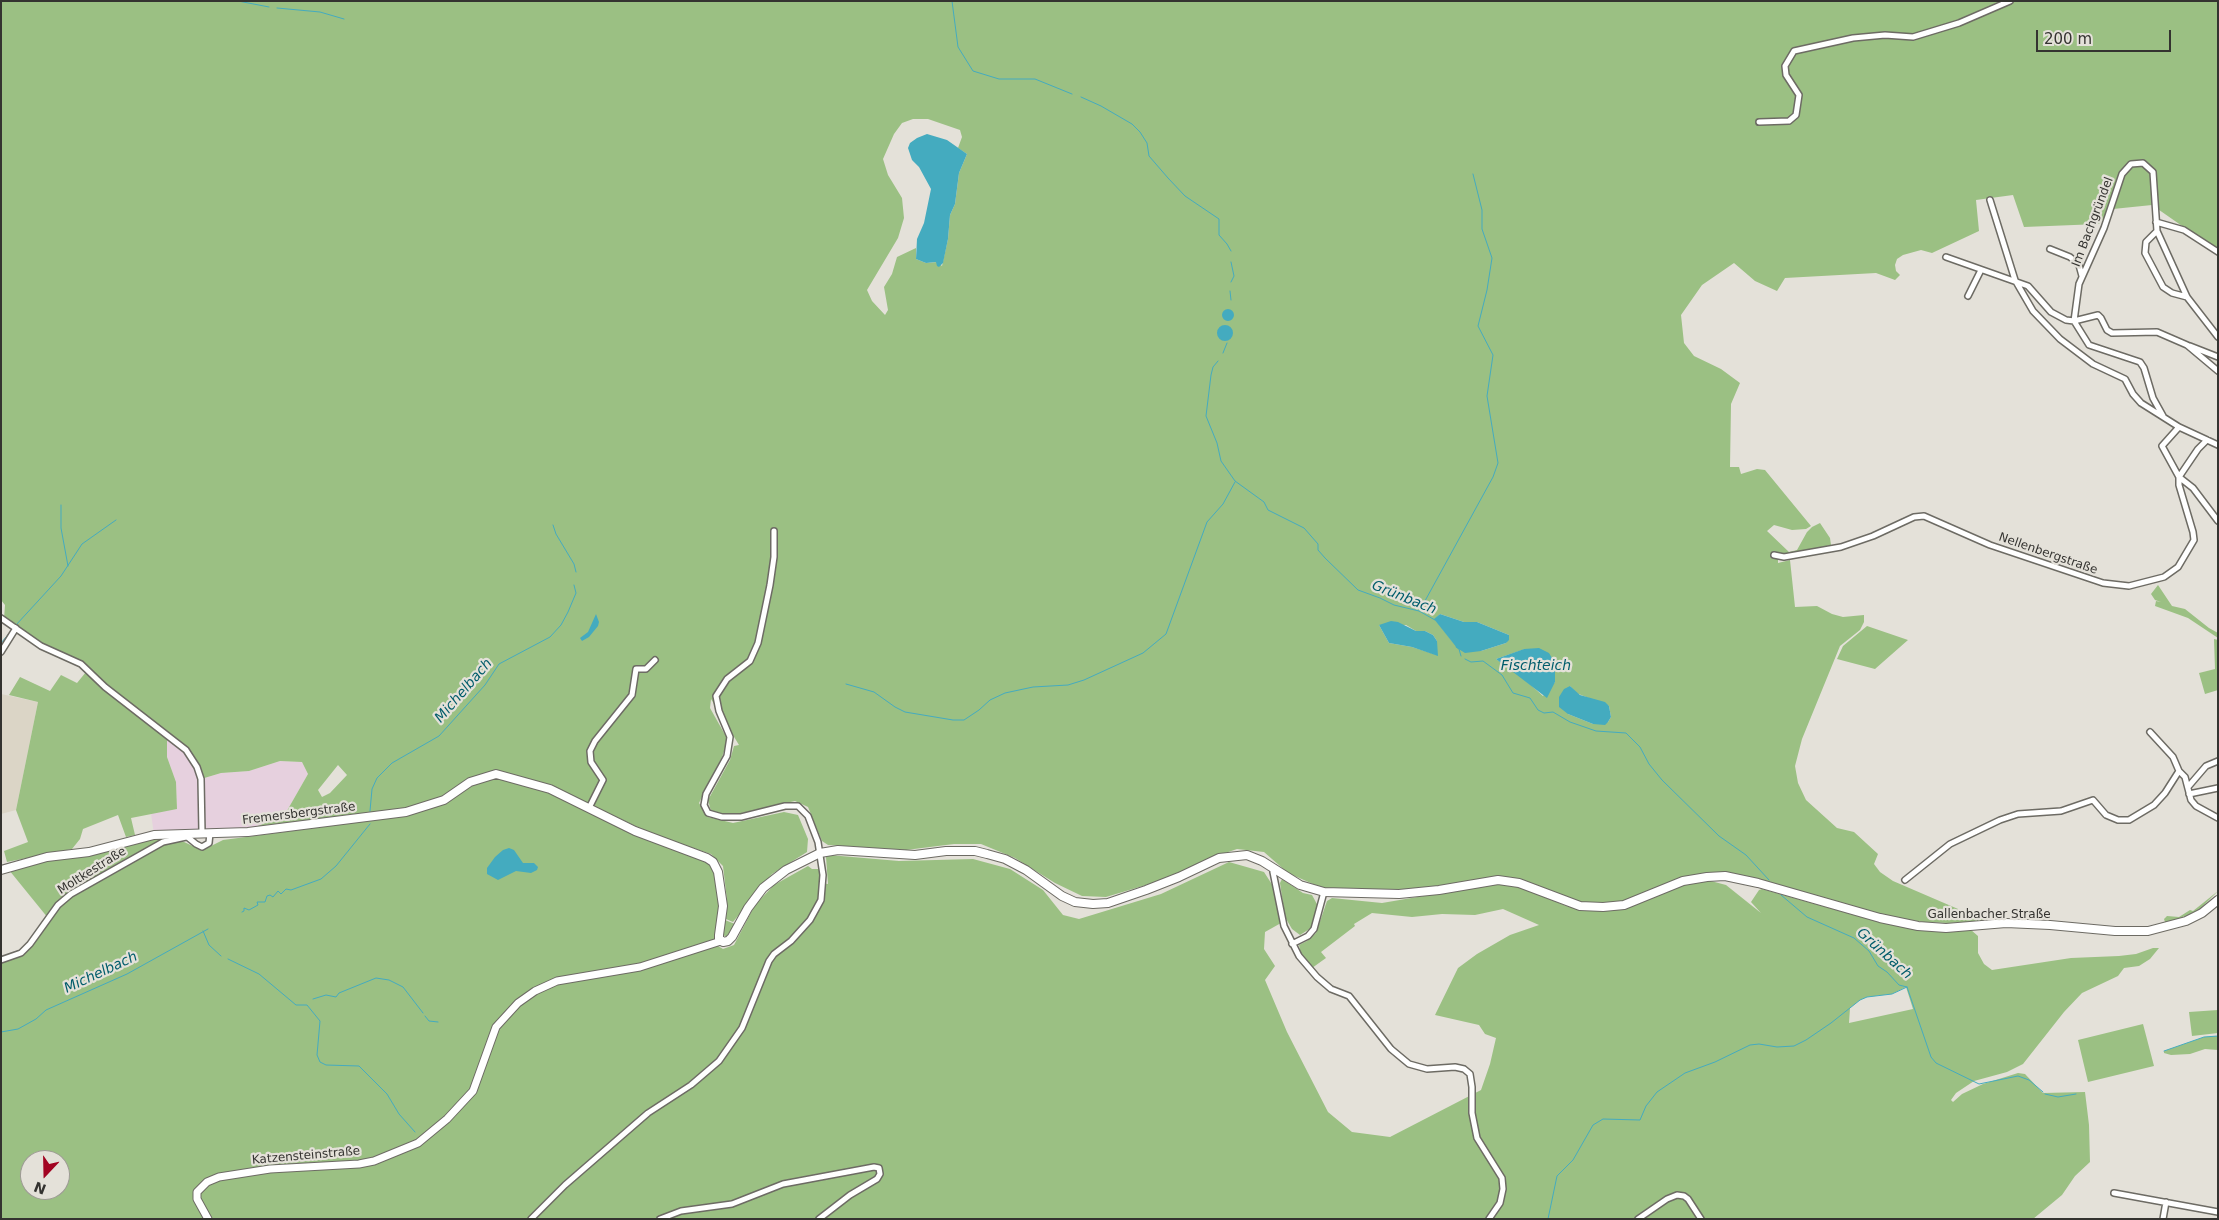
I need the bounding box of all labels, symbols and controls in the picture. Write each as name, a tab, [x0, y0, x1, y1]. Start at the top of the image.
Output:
scale bar	[2039, 20, 2174, 52]
text: 200 m	[2044, 30, 2092, 48]
street label: Im Bachgründel	[2069, 175, 2117, 269]
street label: Nellenbergstraße	[1997, 530, 2099, 578]
water label: Grünbach	[1369, 577, 1439, 619]
water label: Michelbach	[432, 656, 496, 726]
water label: Fischteich	[1501, 658, 1571, 674]
street label: Fremersbergstraße	[242, 800, 356, 828]
street label: Moltkestraße	[55, 844, 129, 898]
street label: Gallenbacher Straße	[1927, 908, 2051, 922]
water label: Grünbach	[1853, 925, 1915, 983]
water label: Michelbach	[62, 949, 140, 997]
street label: Katzensteinstraße	[251, 1144, 361, 1168]
north arrow	[20, 1150, 70, 1200]
text: N	[32, 1179, 48, 1198]

